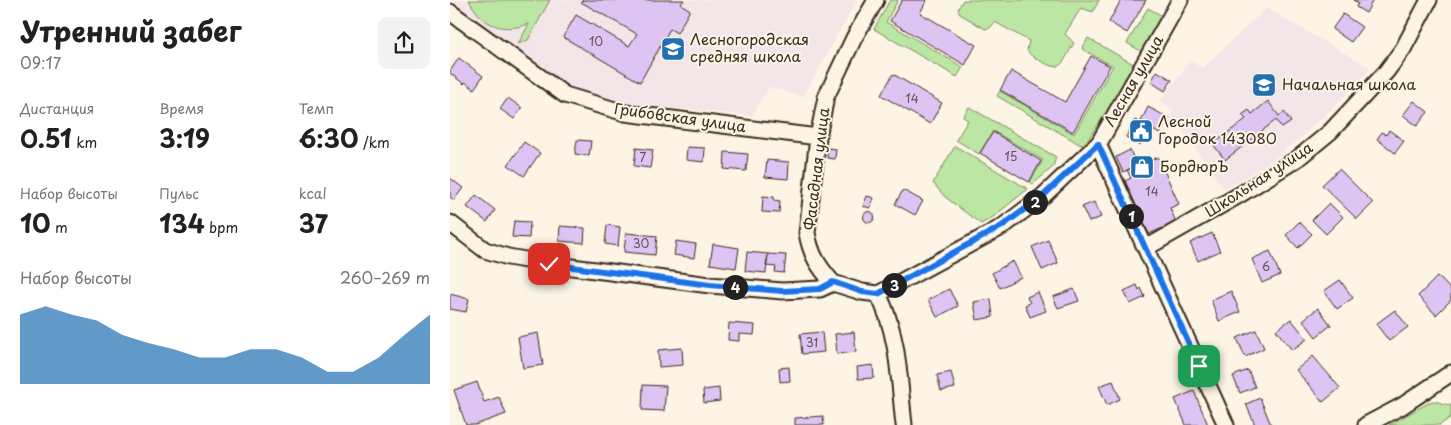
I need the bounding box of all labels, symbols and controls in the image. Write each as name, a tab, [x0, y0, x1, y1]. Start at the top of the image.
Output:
text: Утренний забег	[20, 9, 241, 52]
button: share	[378, 17, 430, 69]
place label: Лесногородская средняя школа	[690, 27, 809, 67]
street label: Лесная улица	[1097, 30, 1168, 130]
house number: 10	[589, 32, 603, 50]
school or university icon: Лесногородская средняя школа	[660, 36, 686, 62]
text: 09:17	[20, 50, 61, 74]
school or university icon: Начальная школа	[1251, 72, 1277, 98]
place label: Начальная школа	[1282, 72, 1416, 95]
house number: 14	[905, 89, 919, 107]
street label: Грибовская улица	[613, 96, 748, 137]
text: Дистанция	[20, 98, 94, 119]
text: Время	[159, 98, 204, 119]
text: Темп	[299, 98, 334, 119]
street label: Фасадная улица	[797, 106, 835, 231]
place label: Лесной Городок 143080	[1158, 109, 1277, 149]
public building icon: Лесной Городок 143080	[1128, 118, 1154, 144]
text: 0.51	[20, 119, 72, 157]
text: 3:19	[159, 119, 210, 157]
text: 6:30	[299, 119, 359, 157]
text: km	[72, 132, 97, 153]
text: /km	[359, 132, 390, 153]
street label: Школьная улица	[1200, 135, 1317, 222]
house number: 15	[1004, 147, 1018, 165]
house number: 7	[640, 148, 647, 166]
shop icon: БордюрЪ	[1129, 154, 1155, 180]
place label: БордюрЪ	[1160, 154, 1228, 177]
house number: 14	[1145, 182, 1159, 200]
text: Набор высоты	[20, 183, 118, 204]
text: Пульс	[159, 183, 199, 204]
text: kcal	[299, 183, 327, 204]
pin: 2	[1022, 190, 1048, 214]
text: 2	[1031, 192, 1040, 213]
text: 10	[20, 204, 50, 242]
text: 134	[159, 204, 205, 242]
text: 37	[299, 204, 328, 242]
pin: 1	[1118, 204, 1144, 228]
text: 1	[1128, 206, 1135, 227]
text: m	[50, 217, 68, 238]
text: bpm	[205, 217, 238, 238]
house number: 30	[633, 234, 650, 252]
pin	[528, 243, 570, 285]
icon: check	[535, 250, 563, 278]
house number: 6	[1262, 257, 1270, 275]
text: Набор высоты	[20, 265, 132, 289]
text: 260–269 m	[340, 265, 430, 289]
pin: 3	[882, 272, 906, 298]
pin: 4	[722, 274, 748, 300]
text: 3	[890, 275, 899, 296]
text: 4	[731, 277, 740, 298]
house number: 31	[806, 333, 818, 351]
pin	[1178, 345, 1220, 387]
icon: arrive	[1185, 352, 1213, 380]

